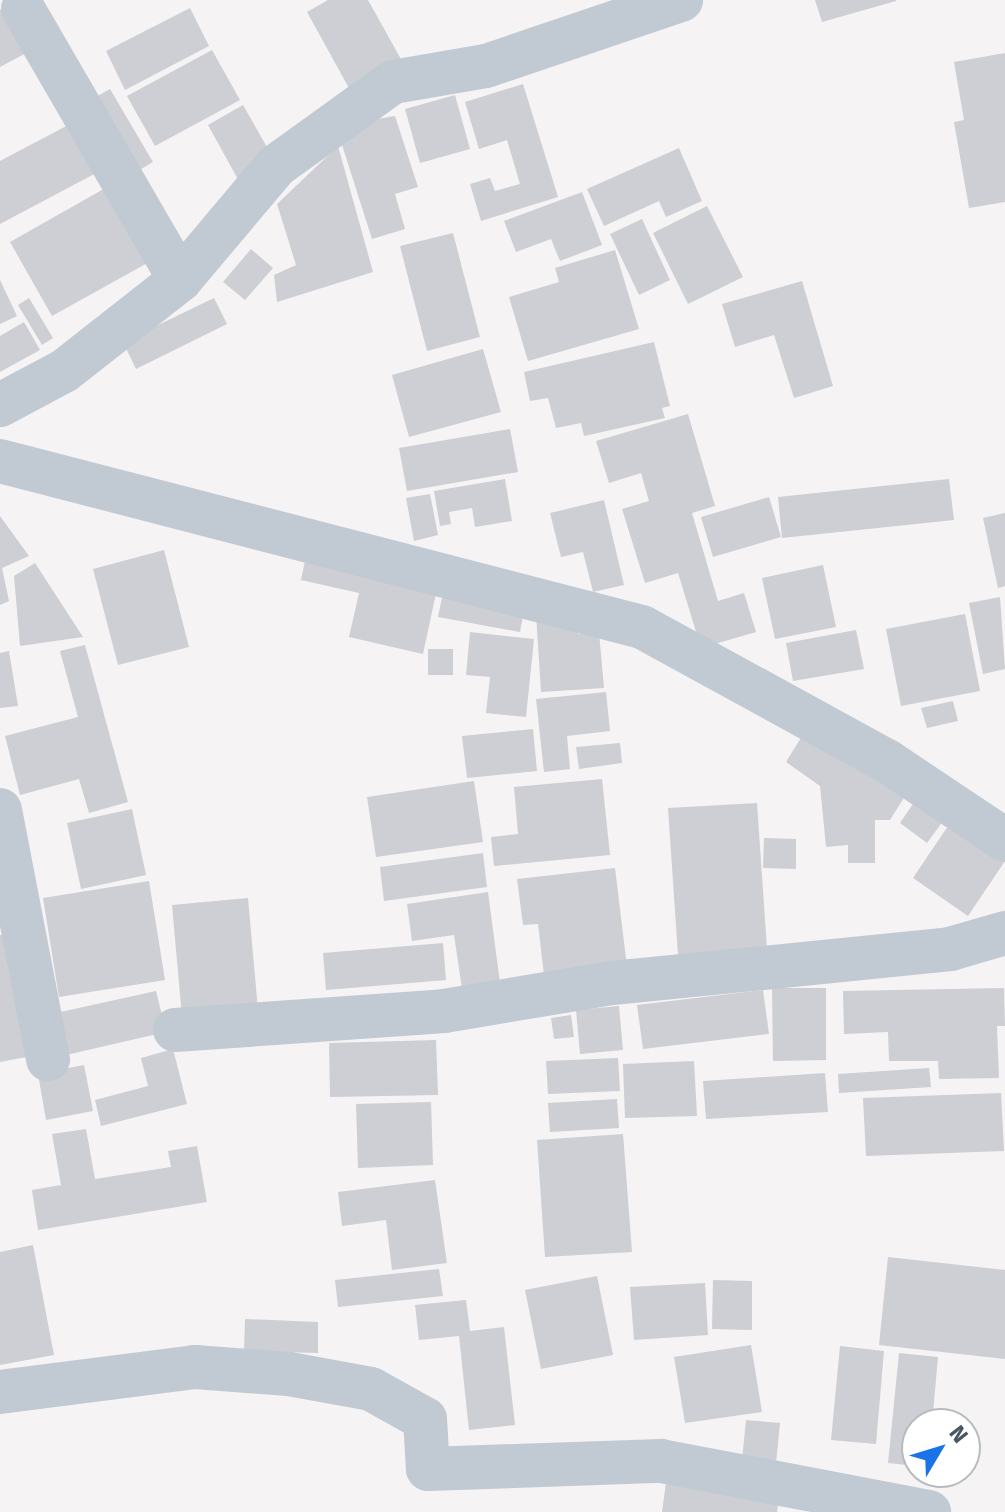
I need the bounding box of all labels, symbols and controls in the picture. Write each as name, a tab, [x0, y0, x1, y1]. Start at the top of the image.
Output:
north arrow	[901, 1408, 981, 1488]
text: N	[944, 1420, 974, 1448]

